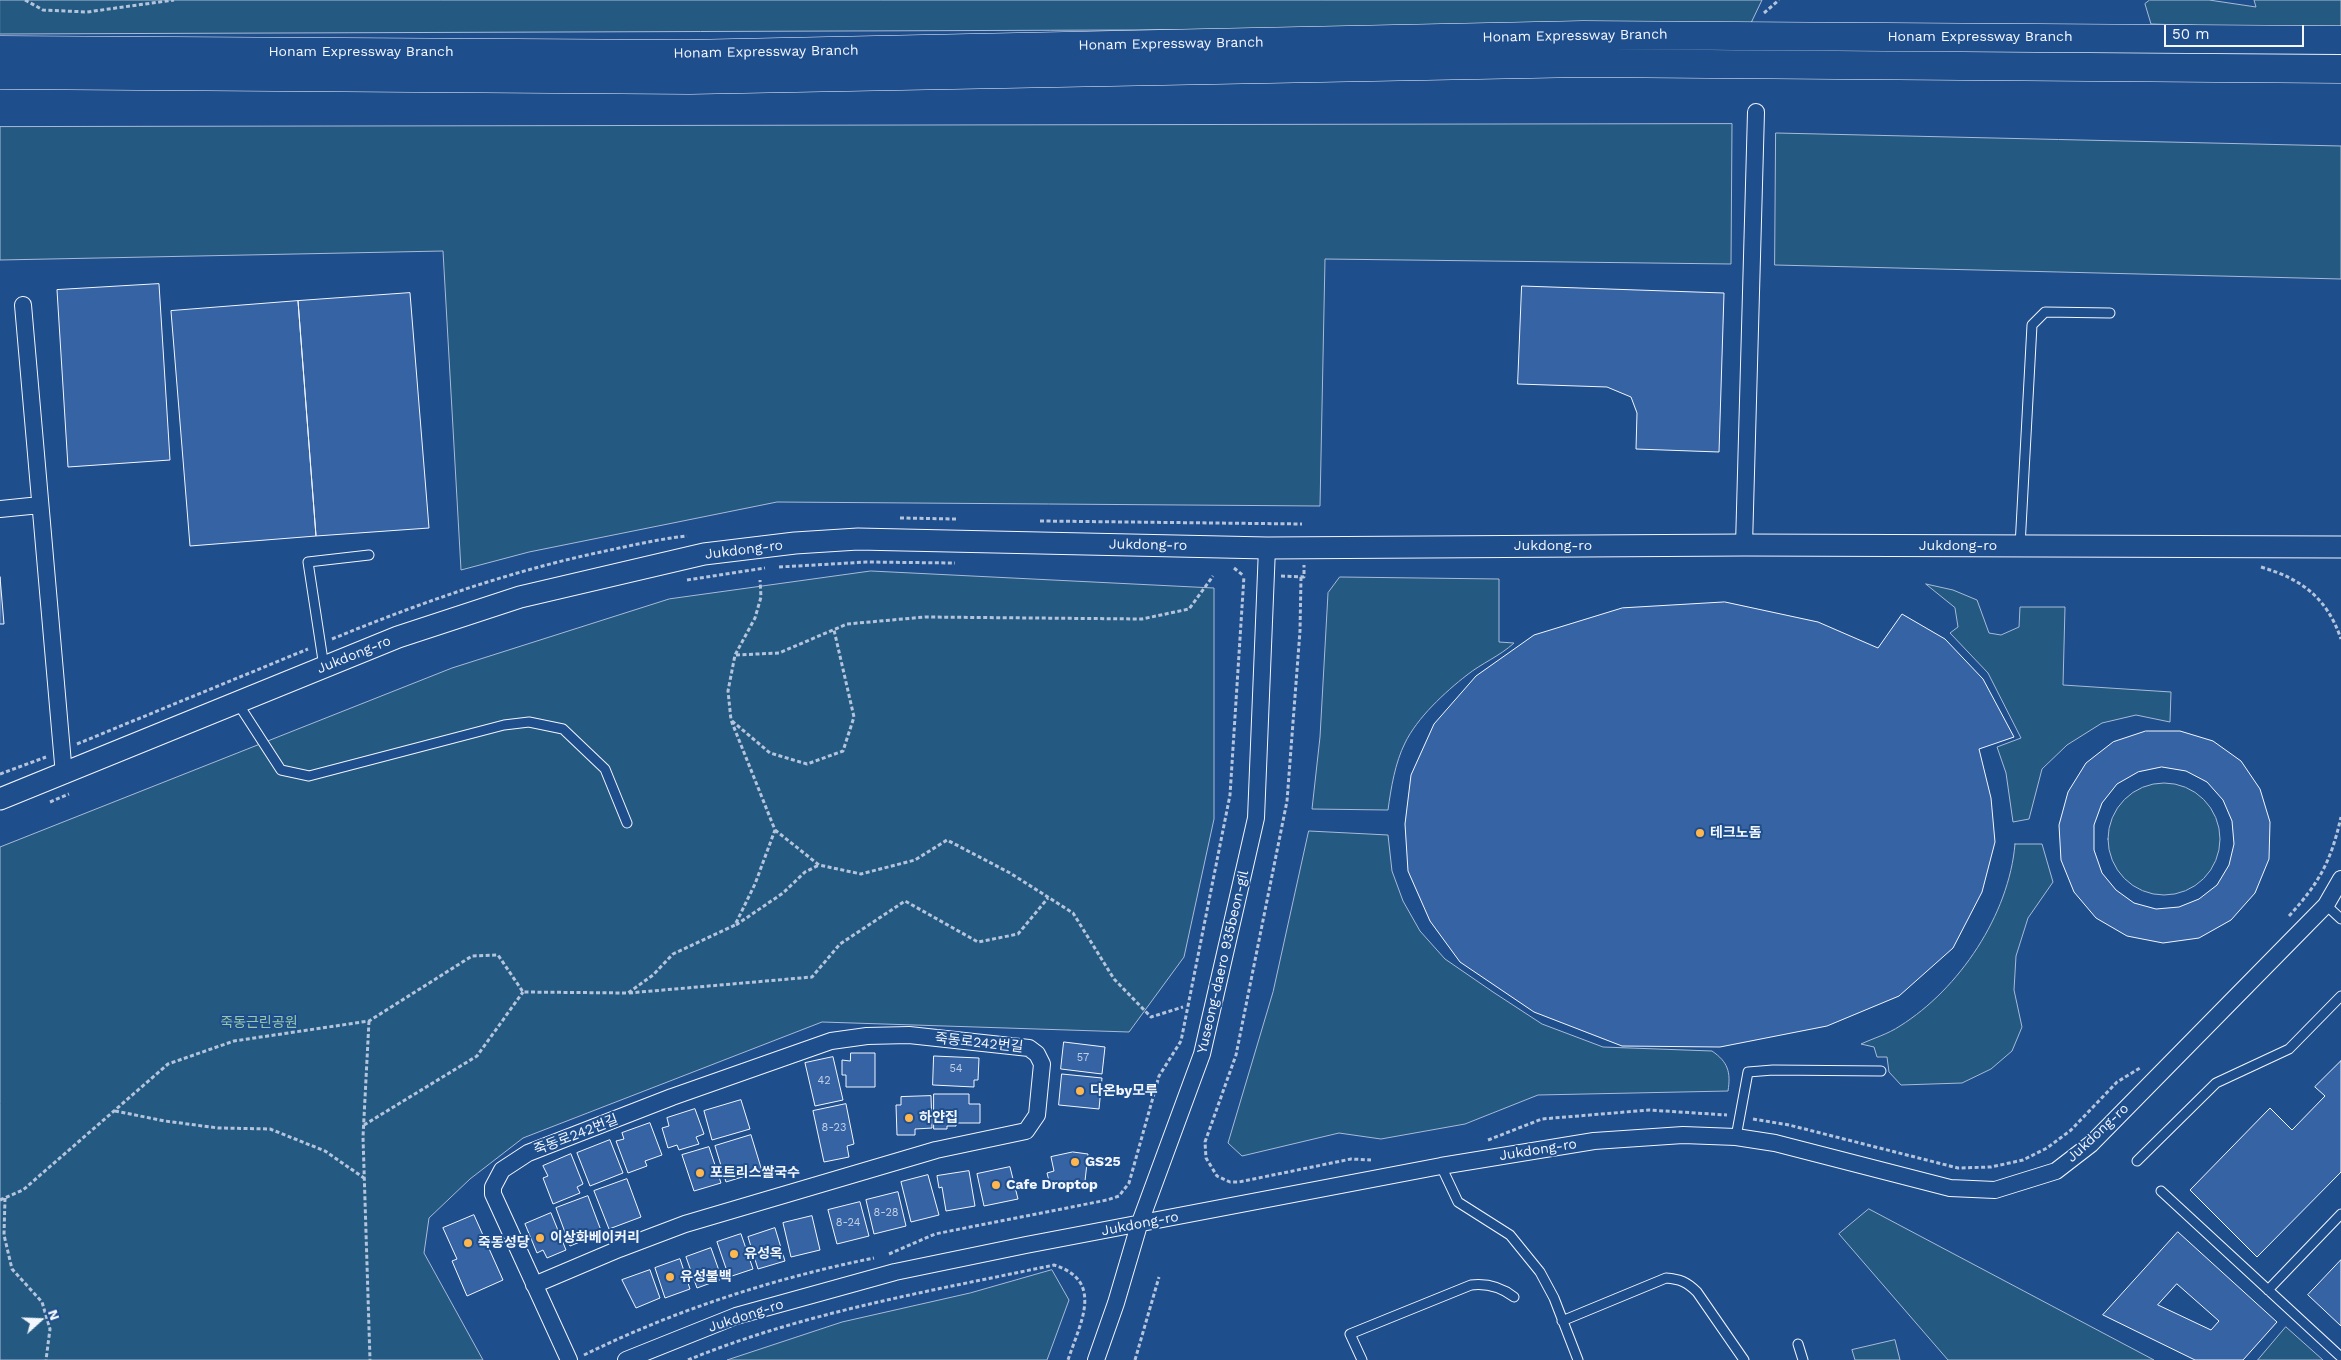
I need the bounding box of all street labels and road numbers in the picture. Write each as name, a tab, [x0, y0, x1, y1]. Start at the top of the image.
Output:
street label: Honam Expressway Branch	[1482, 26, 1668, 46]
street label: Honam Expressway Branch	[1887, 29, 2073, 45]
street label: Honam Expressway Branch	[1078, 34, 1264, 54]
street label: Honam Expressway Branch	[673, 42, 859, 62]
street label: Honam Expressway Branch	[268, 44, 454, 60]
street label: Jukdong-ro	[1109, 536, 1187, 554]
street label: Jukdong-ro	[704, 537, 784, 563]
street label: Jukdong-ro	[1514, 538, 1592, 554]
street label: Jukdong-ro	[1919, 538, 1997, 554]
street label: Jukdong-ro	[314, 633, 394, 677]
street label: Yuseong-daero 935beon-gil	[1194, 869, 1252, 1055]
street label: 죽동로242번길	[934, 1030, 1024, 1056]
street label: Jukdong-ro	[2064, 1100, 2132, 1166]
street label: 죽동로242번길	[532, 1111, 620, 1159]
street label: Jukdong-ro	[1498, 1136, 1578, 1164]
street label: Jukdong-ro	[1100, 1208, 1180, 1240]
street label: Jukdong-ro	[706, 1296, 786, 1336]

